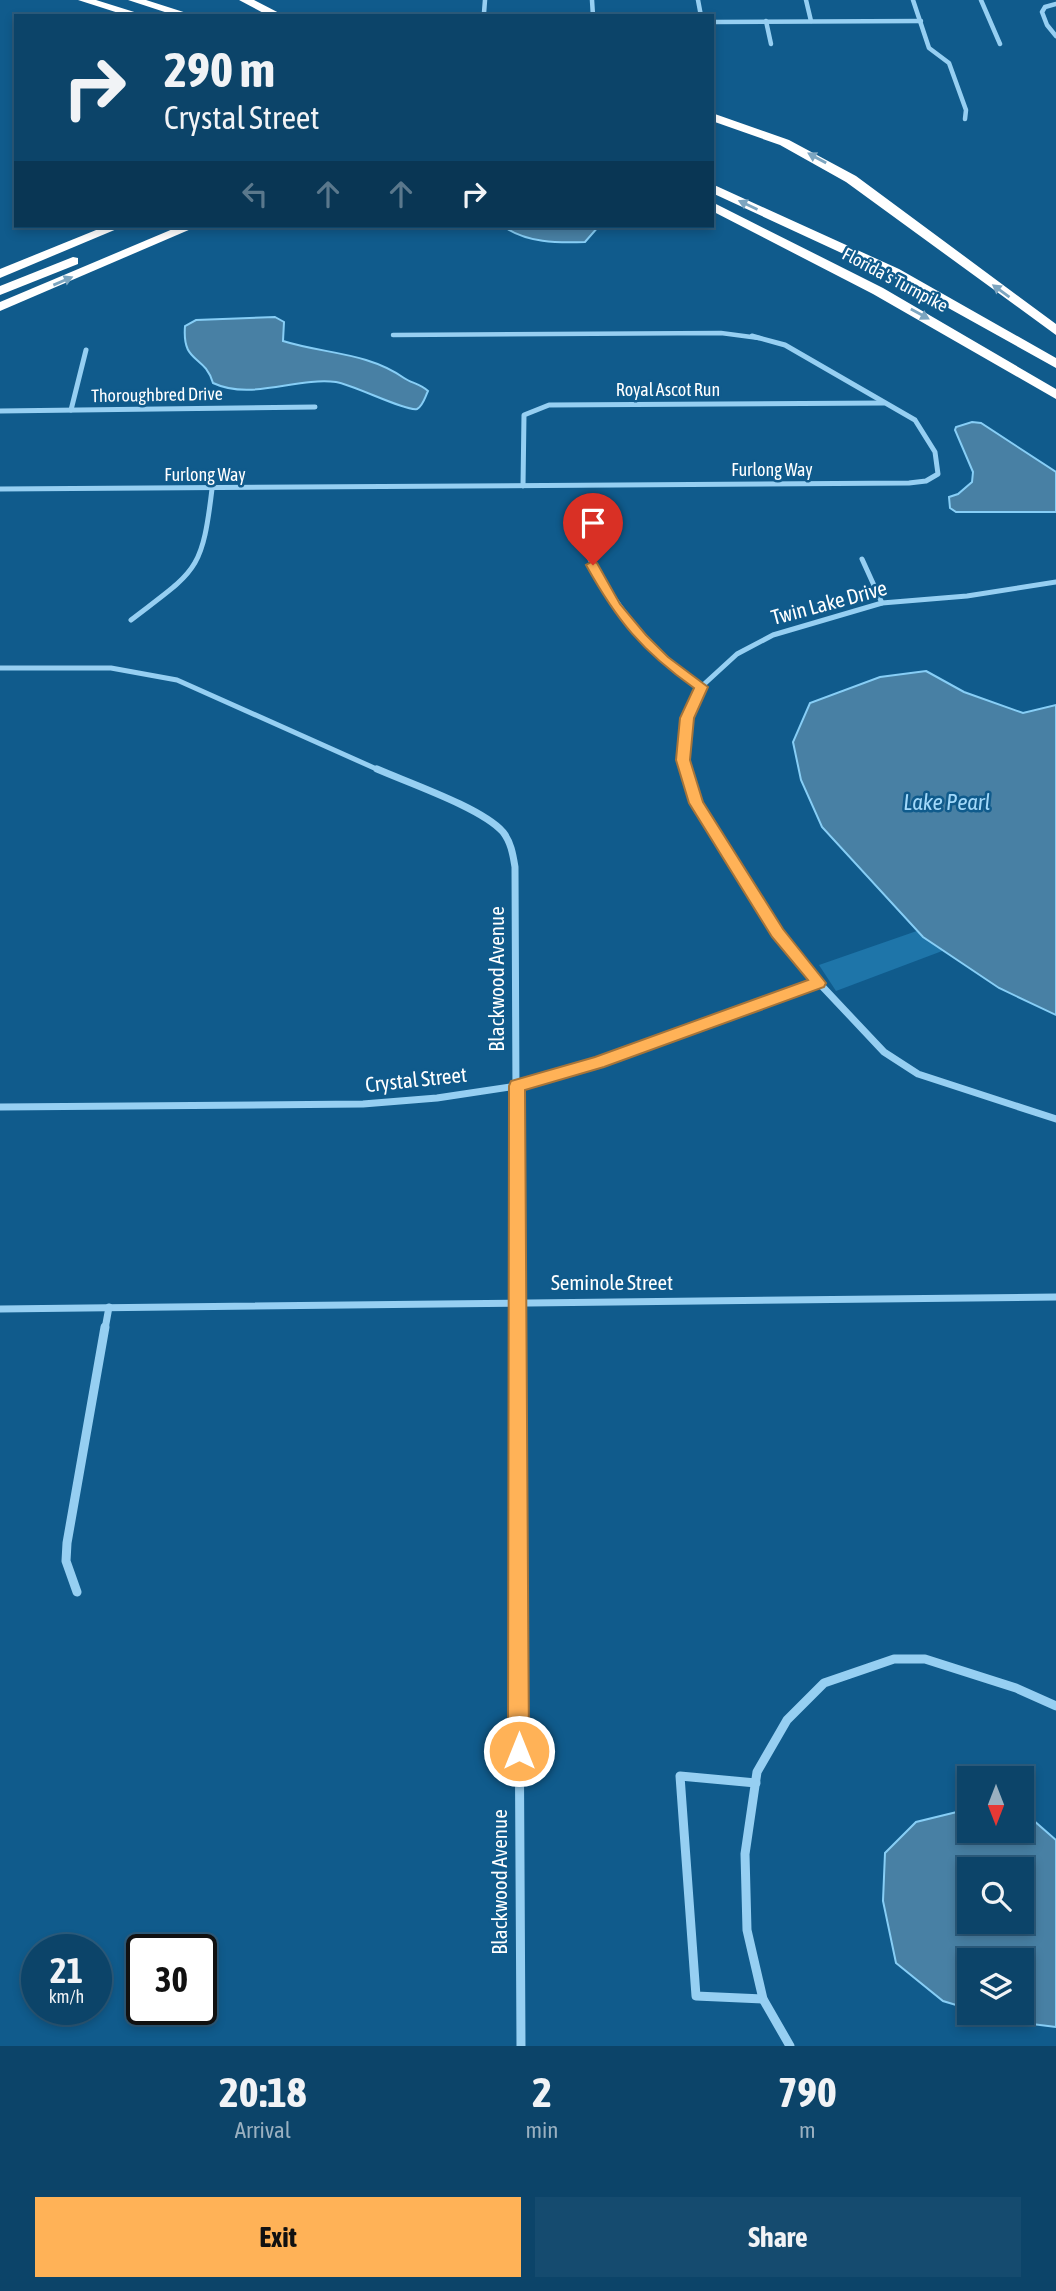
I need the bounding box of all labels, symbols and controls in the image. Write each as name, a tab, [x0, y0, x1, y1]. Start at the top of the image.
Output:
text: 290 m	[164, 41, 275, 97]
icon: right	[49, 42, 140, 133]
text: Crystal Street	[164, 99, 320, 136]
one-way arrow	[807, 152, 826, 164]
icon: left	[236, 175, 274, 213]
icon: ahead	[309, 175, 347, 213]
icon: ahead	[382, 175, 420, 213]
icon: right	[455, 175, 493, 213]
one-way arrow	[738, 199, 758, 211]
street label: Florida's Turnpike	[839, 243, 952, 316]
one-way arrow	[53, 275, 73, 287]
one-way arrow	[992, 284, 1010, 298]
one-way arrow	[910, 308, 930, 320]
street label: Royal Ascot Run	[616, 379, 720, 400]
street label: Thoroughbred Drive	[91, 383, 223, 406]
street label: Furlong Way	[731, 459, 813, 480]
street label: Furlong Way	[164, 464, 246, 485]
pin	[563, 493, 623, 565]
icon: arrive	[574, 504, 612, 542]
street label: Twin Lake Drive	[768, 575, 889, 629]
water label: Lake Pearl	[903, 789, 991, 815]
street label: Blackwood Avenue	[484, 906, 508, 1052]
street label: Crystal Street	[364, 1062, 468, 1096]
street label: Seminole Street	[551, 1270, 673, 1294]
position arrow	[482, 1714, 556, 1788]
north arrow	[957, 1766, 1034, 1843]
map controls	[957, 1766, 1034, 2025]
street label: Blackwood Avenue	[487, 1809, 511, 1955]
button: search	[957, 1857, 1034, 1934]
speed limit sign: 30	[126, 1934, 217, 2025]
button: layers	[957, 1948, 1034, 2025]
text: 21	[50, 1950, 83, 1990]
text: km/h	[49, 1986, 84, 2007]
text: 20:18	[219, 2068, 306, 2116]
text: 2	[532, 2068, 552, 2116]
text: 790	[778, 2068, 837, 2116]
text: Arrival	[235, 2117, 291, 2143]
text: min	[526, 2117, 559, 2143]
text: m	[799, 2117, 816, 2143]
button: Exit	[35, 2197, 521, 2277]
button: Share	[535, 2197, 1021, 2277]

